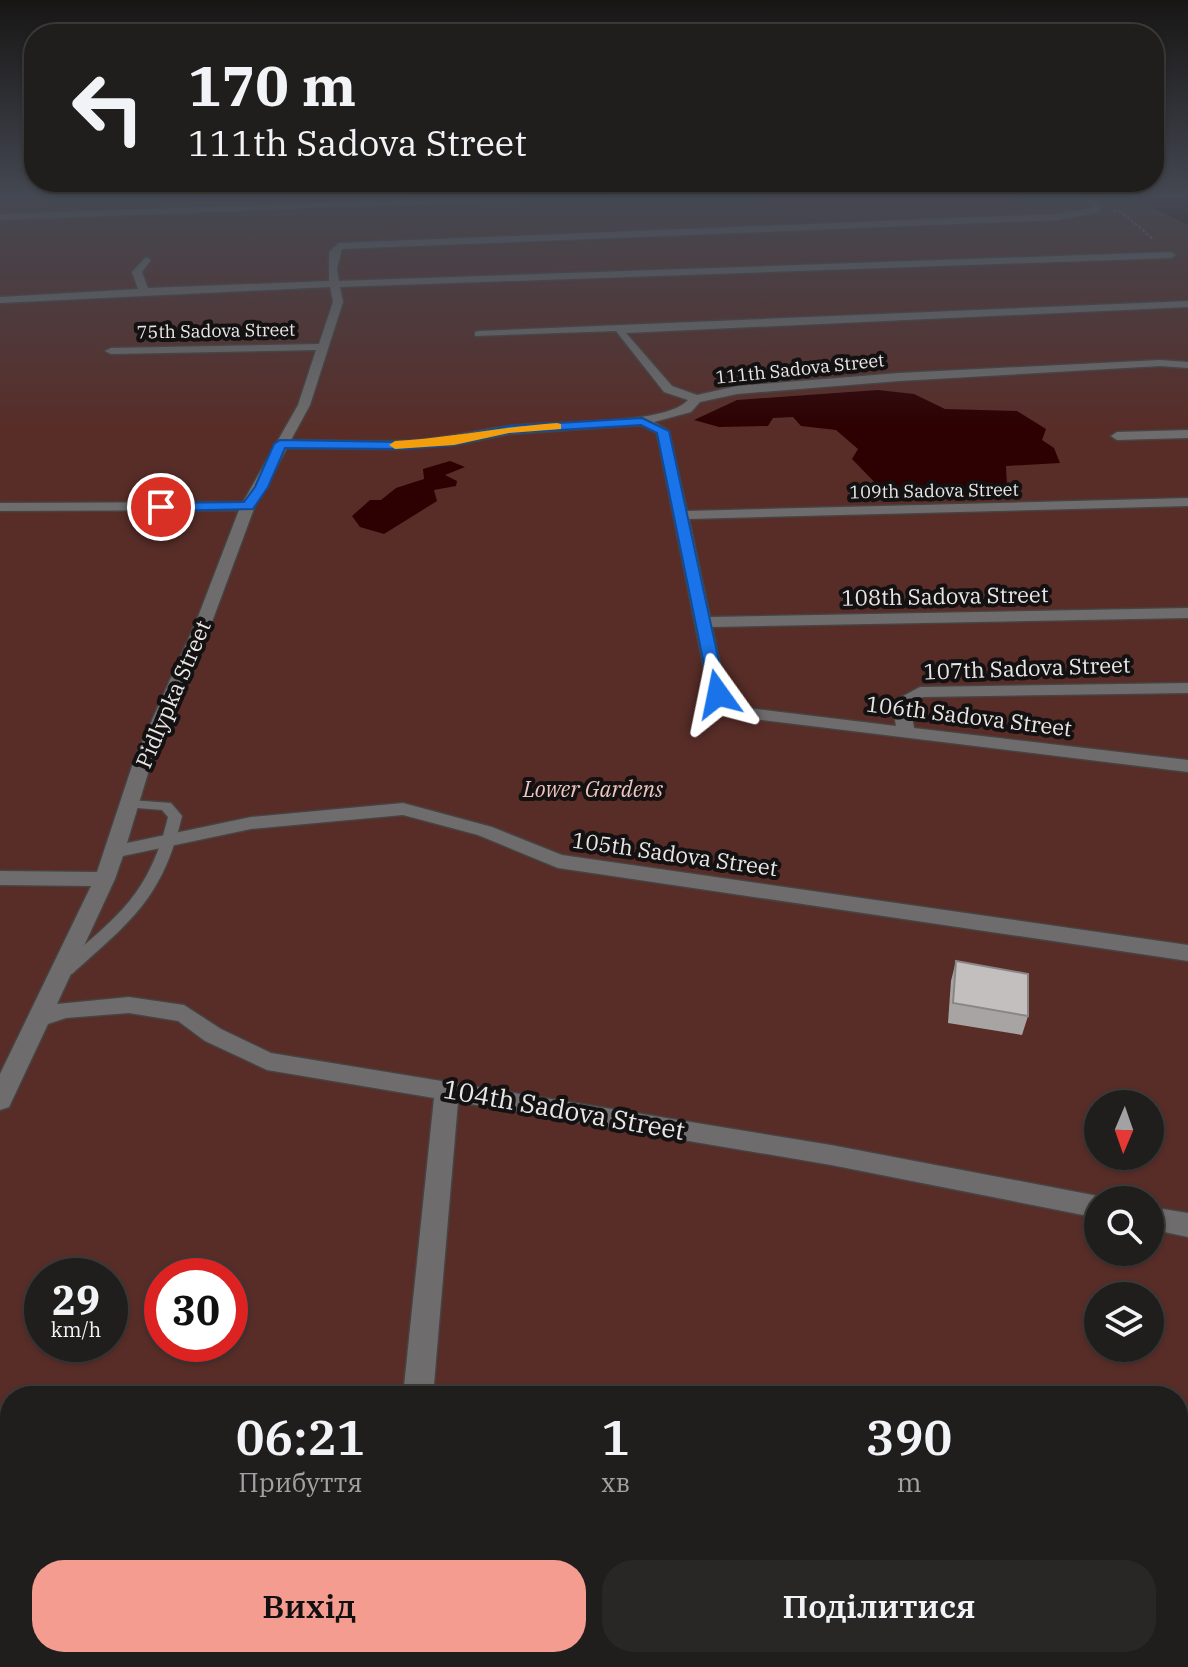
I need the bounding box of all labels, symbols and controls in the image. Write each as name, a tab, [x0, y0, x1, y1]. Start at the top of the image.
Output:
text: 170 m	[188, 49, 356, 121]
icon: left	[56, 56, 160, 160]
text: 111th Sadova Street	[188, 119, 527, 166]
street label: 75th Sadova Street	[136, 318, 296, 343]
street label: 111th Sadova Street	[714, 348, 885, 389]
pin	[127, 473, 195, 541]
street label: 109th Sadova Street	[849, 478, 1019, 503]
icon: arrive	[139, 485, 183, 529]
street label: 108th Sadova Street	[841, 579, 1049, 612]
street label: Pidlypka Street	[128, 615, 217, 772]
street label: 107th Sadova Street	[923, 649, 1131, 686]
position arrow	[676, 652, 760, 736]
street label: 106th Sadova Street	[865, 688, 1074, 743]
park label: Lower Gardens	[522, 774, 664, 803]
street label: 105th Sadova Street	[571, 825, 780, 882]
street label: 104th Sadova Street	[441, 1071, 688, 1147]
north arrow	[1084, 1090, 1164, 1170]
map controls	[1084, 1090, 1164, 1362]
button: search	[1084, 1186, 1164, 1266]
speed limit sign: 30	[144, 1258, 248, 1362]
text: 29	[52, 1274, 100, 1326]
button: layers	[1084, 1282, 1164, 1362]
text: km/h	[51, 1316, 101, 1343]
text: 06:21	[236, 1406, 365, 1468]
text: 1	[601, 1406, 630, 1468]
text: 390	[866, 1406, 952, 1468]
text: Прибуття	[238, 1465, 363, 1499]
text: хв	[601, 1465, 630, 1499]
text: m	[897, 1465, 921, 1499]
button: Вихід	[32, 1560, 586, 1652]
button: Поділитися	[602, 1560, 1156, 1652]

